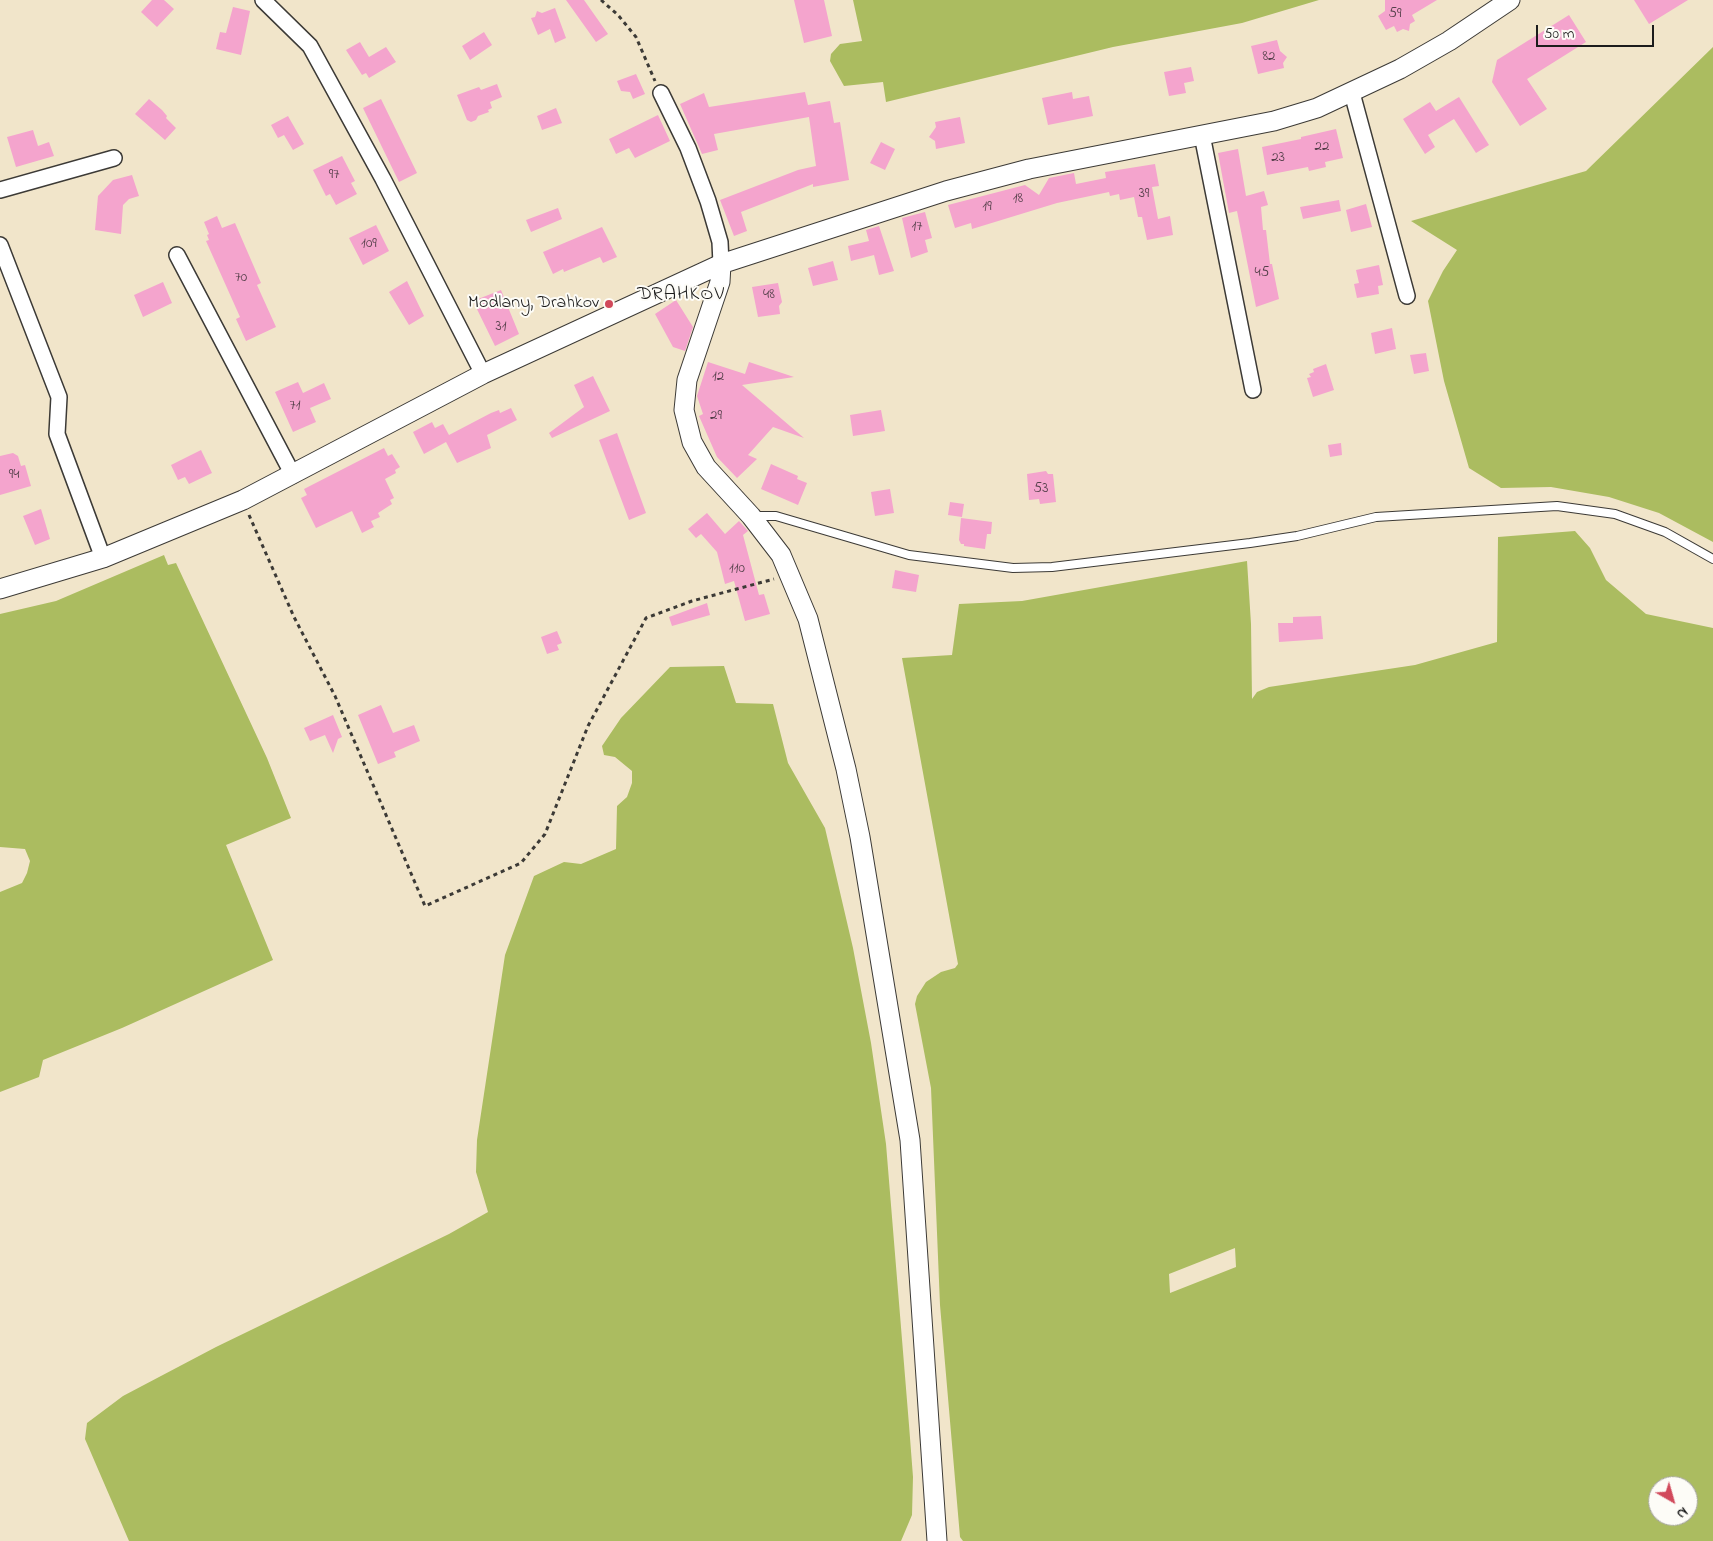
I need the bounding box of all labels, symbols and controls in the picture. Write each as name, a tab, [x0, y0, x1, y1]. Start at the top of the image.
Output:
house number: 59	[1388, 6, 1402, 24]
scale bar	[1538, 15, 1656, 47]
text: 50 m	[1544, 23, 1574, 45]
house number: 82	[1262, 49, 1276, 67]
house number: 22	[1315, 139, 1329, 157]
house number: 23	[1271, 150, 1285, 168]
house number: 97	[329, 167, 339, 185]
house number: 39	[1139, 186, 1149, 204]
house number: 18	[1013, 191, 1023, 209]
house number: 19	[982, 199, 992, 217]
house number: 17	[912, 219, 922, 237]
house number: 109	[361, 236, 377, 254]
house number: 45	[1255, 265, 1269, 283]
house number: 70	[235, 270, 247, 288]
district label: DRAHKOV	[636, 284, 726, 308]
house number: 48	[763, 287, 775, 305]
place label: Modlany, Drahkov	[468, 293, 599, 315]
marker: Modlany, Drahkov	[603, 298, 615, 310]
house number: 31	[496, 319, 506, 337]
house number: 12	[712, 369, 724, 387]
house number: 71	[290, 398, 300, 416]
house number: 29	[710, 408, 722, 426]
house number: 94	[9, 467, 19, 485]
house number: 53	[1034, 481, 1048, 499]
house number: 110	[729, 561, 745, 579]
north arrow	[1648, 1476, 1698, 1526]
text: N	[1672, 1501, 1692, 1524]

